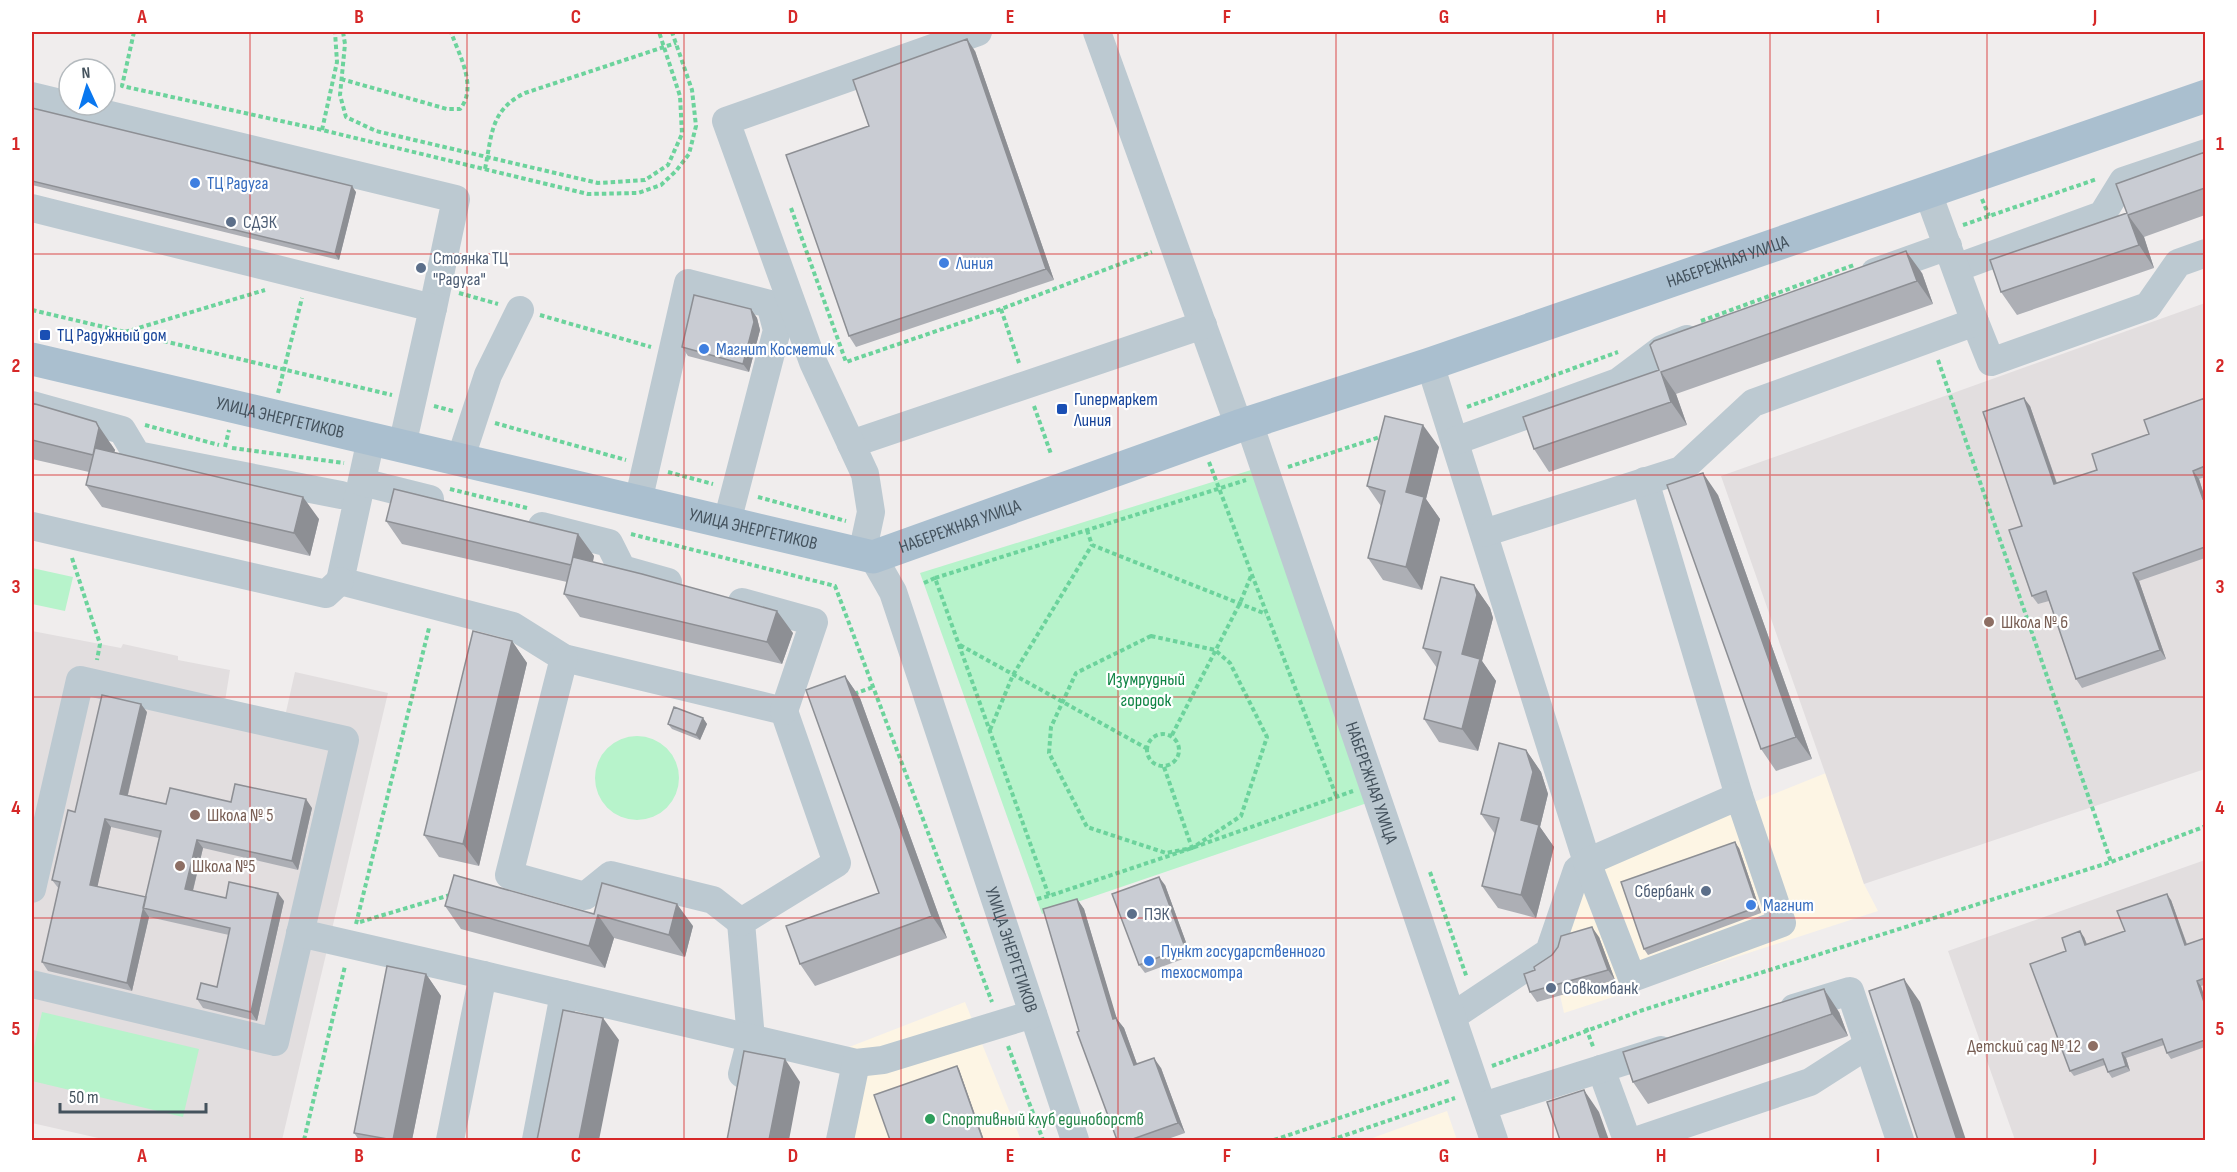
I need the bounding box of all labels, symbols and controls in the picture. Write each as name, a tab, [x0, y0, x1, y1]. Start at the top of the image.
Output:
text: A	[136, 5, 147, 29]
text: B	[354, 5, 364, 29]
text: C	[571, 5, 581, 29]
text: D	[788, 5, 798, 29]
text: E	[1006, 5, 1014, 29]
text: F	[1223, 5, 1231, 29]
text: G	[1439, 5, 1449, 29]
text: H	[1656, 5, 1666, 29]
text: I	[1876, 5, 1880, 29]
text: J	[2092, 5, 2097, 29]
north arrow	[57, 57, 117, 117]
text: N	[81, 64, 91, 83]
text: 1	[12, 132, 20, 156]
text: 1	[2216, 132, 2224, 156]
place label: ТЦ Радуга	[207, 173, 268, 194]
marker: ТЦ Радуга	[188, 176, 202, 190]
place label: СДЭК	[243, 212, 278, 233]
marker: СДЭК	[224, 215, 238, 229]
street label: НАБЕРЕЖНАЯ УЛИЦА	[1664, 231, 1791, 292]
place label: Стоянка ТЦ "Радуга"	[433, 248, 508, 290]
place label: Линия	[955, 253, 993, 274]
marker: Линия	[937, 256, 951, 270]
marker: Стоянка ТЦ "Радуга"	[414, 261, 428, 275]
place label: ТЦ Радужный дом	[57, 325, 167, 346]
marker: ТЦ Радужный дом	[38, 328, 52, 342]
place label: Магнит Косметик	[716, 339, 834, 360]
marker: Магнит Косметик	[697, 342, 711, 356]
text: 2	[12, 354, 20, 378]
text: 2	[2216, 354, 2224, 378]
place label: Гипермаркет Линия	[1073, 389, 1158, 431]
street label: УЛИЦА ЭНЕРГЕТИКОВ	[214, 392, 346, 443]
marker: Гипермаркет Линия	[1055, 402, 1069, 416]
street label: НАБЕРЕЖНАЯ УЛИЦА	[896, 495, 1023, 557]
street label: УЛИЦА ЭНЕРГЕТИКОВ	[687, 504, 820, 554]
text: 3	[12, 575, 21, 599]
text: 3	[2216, 575, 2225, 599]
place label: Школа № 6	[2001, 612, 2068, 633]
marker: Школа № 6	[1982, 615, 1996, 629]
park label: Изумрудный городок	[1107, 669, 1185, 711]
street label: НАБЕРЕЖНАЯ УЛИЦА	[1341, 719, 1403, 847]
text: 4	[11, 796, 21, 820]
text: 4	[2215, 796, 2225, 820]
place label: Школа № 5	[207, 805, 273, 826]
marker: Школа № 5	[188, 808, 202, 822]
place label: Школа №5	[192, 856, 256, 877]
marker: Школа №5	[173, 859, 187, 873]
place label: Сбербанк	[1634, 881, 1694, 902]
street label: УЛИЦА ЭНЕРГЕТИКОВ	[981, 884, 1042, 1015]
marker: Сбербанк	[1699, 884, 1713, 898]
place label: Магнит	[1763, 895, 1814, 916]
marker: Магнит	[1744, 898, 1758, 912]
place label: ПЭК	[1144, 904, 1170, 925]
marker: ПЭК	[1125, 907, 1139, 921]
place label: Пункт государственного техосмотра	[1161, 941, 1326, 983]
marker: Пункт государственного техосмотра	[1142, 954, 1156, 968]
place label: Совкомбанк	[1563, 978, 1638, 999]
marker: Совкомбанк	[1544, 981, 1558, 995]
text: 5	[12, 1017, 21, 1041]
text: 5	[2216, 1017, 2225, 1041]
place label: Детский сад № 12	[1967, 1036, 2081, 1057]
marker: Детский сад № 12	[2086, 1039, 2100, 1053]
scale bar	[60, 1076, 206, 1114]
text: 50 m	[69, 1087, 99, 1108]
place label: Спортивный клуб единоборств	[942, 1109, 1144, 1130]
marker: Спортивный клуб единоборств	[923, 1112, 937, 1126]
text: A	[136, 1144, 147, 1168]
text: B	[354, 1144, 364, 1168]
text: C	[571, 1144, 581, 1168]
text: D	[788, 1144, 798, 1168]
text: E	[1006, 1144, 1014, 1168]
text: F	[1223, 1144, 1231, 1168]
text: G	[1439, 1144, 1449, 1168]
text: H	[1656, 1144, 1666, 1168]
text: I	[1876, 1144, 1880, 1168]
text: J	[2092, 1144, 2097, 1168]

